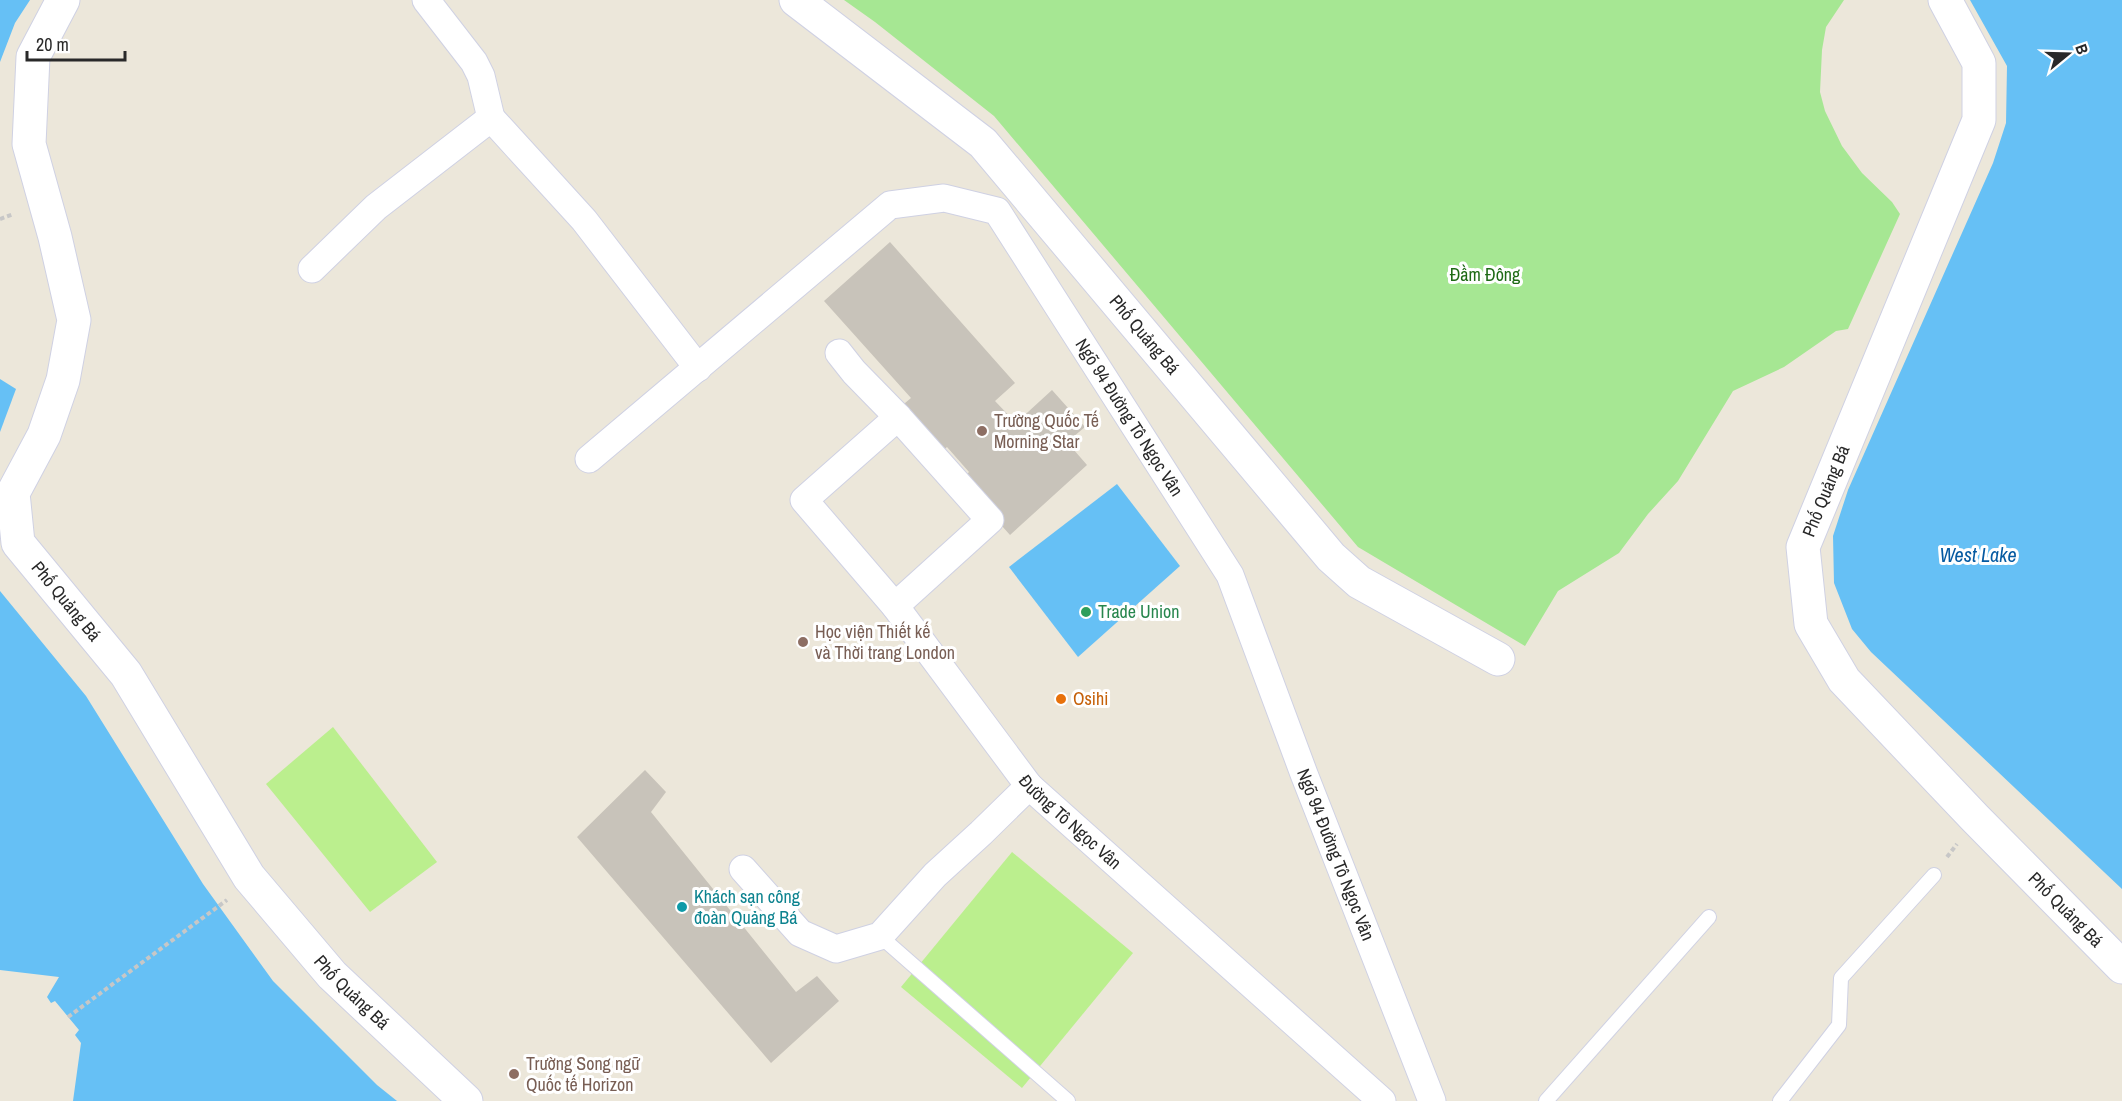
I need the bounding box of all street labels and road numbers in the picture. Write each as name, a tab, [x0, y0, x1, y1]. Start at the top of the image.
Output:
street label: Phố Quảng Bá	[1104, 289, 1185, 380]
street label: Ngõ 94 Đường Tô Ngọc Vân	[1070, 334, 1189, 501]
street label: Phố Quảng Bá	[1796, 441, 1855, 540]
street label: Phố Quảng Bá	[26, 556, 107, 646]
street label: Ngõ 94 Đường Tô Ngọc Vân	[1291, 765, 1381, 944]
street label: Đường Tô Ngọc Vân	[1013, 769, 1127, 875]
street label: Phố Quảng Bá	[2023, 866, 2109, 953]
street label: Phố Quảng Bá	[308, 949, 395, 1035]

